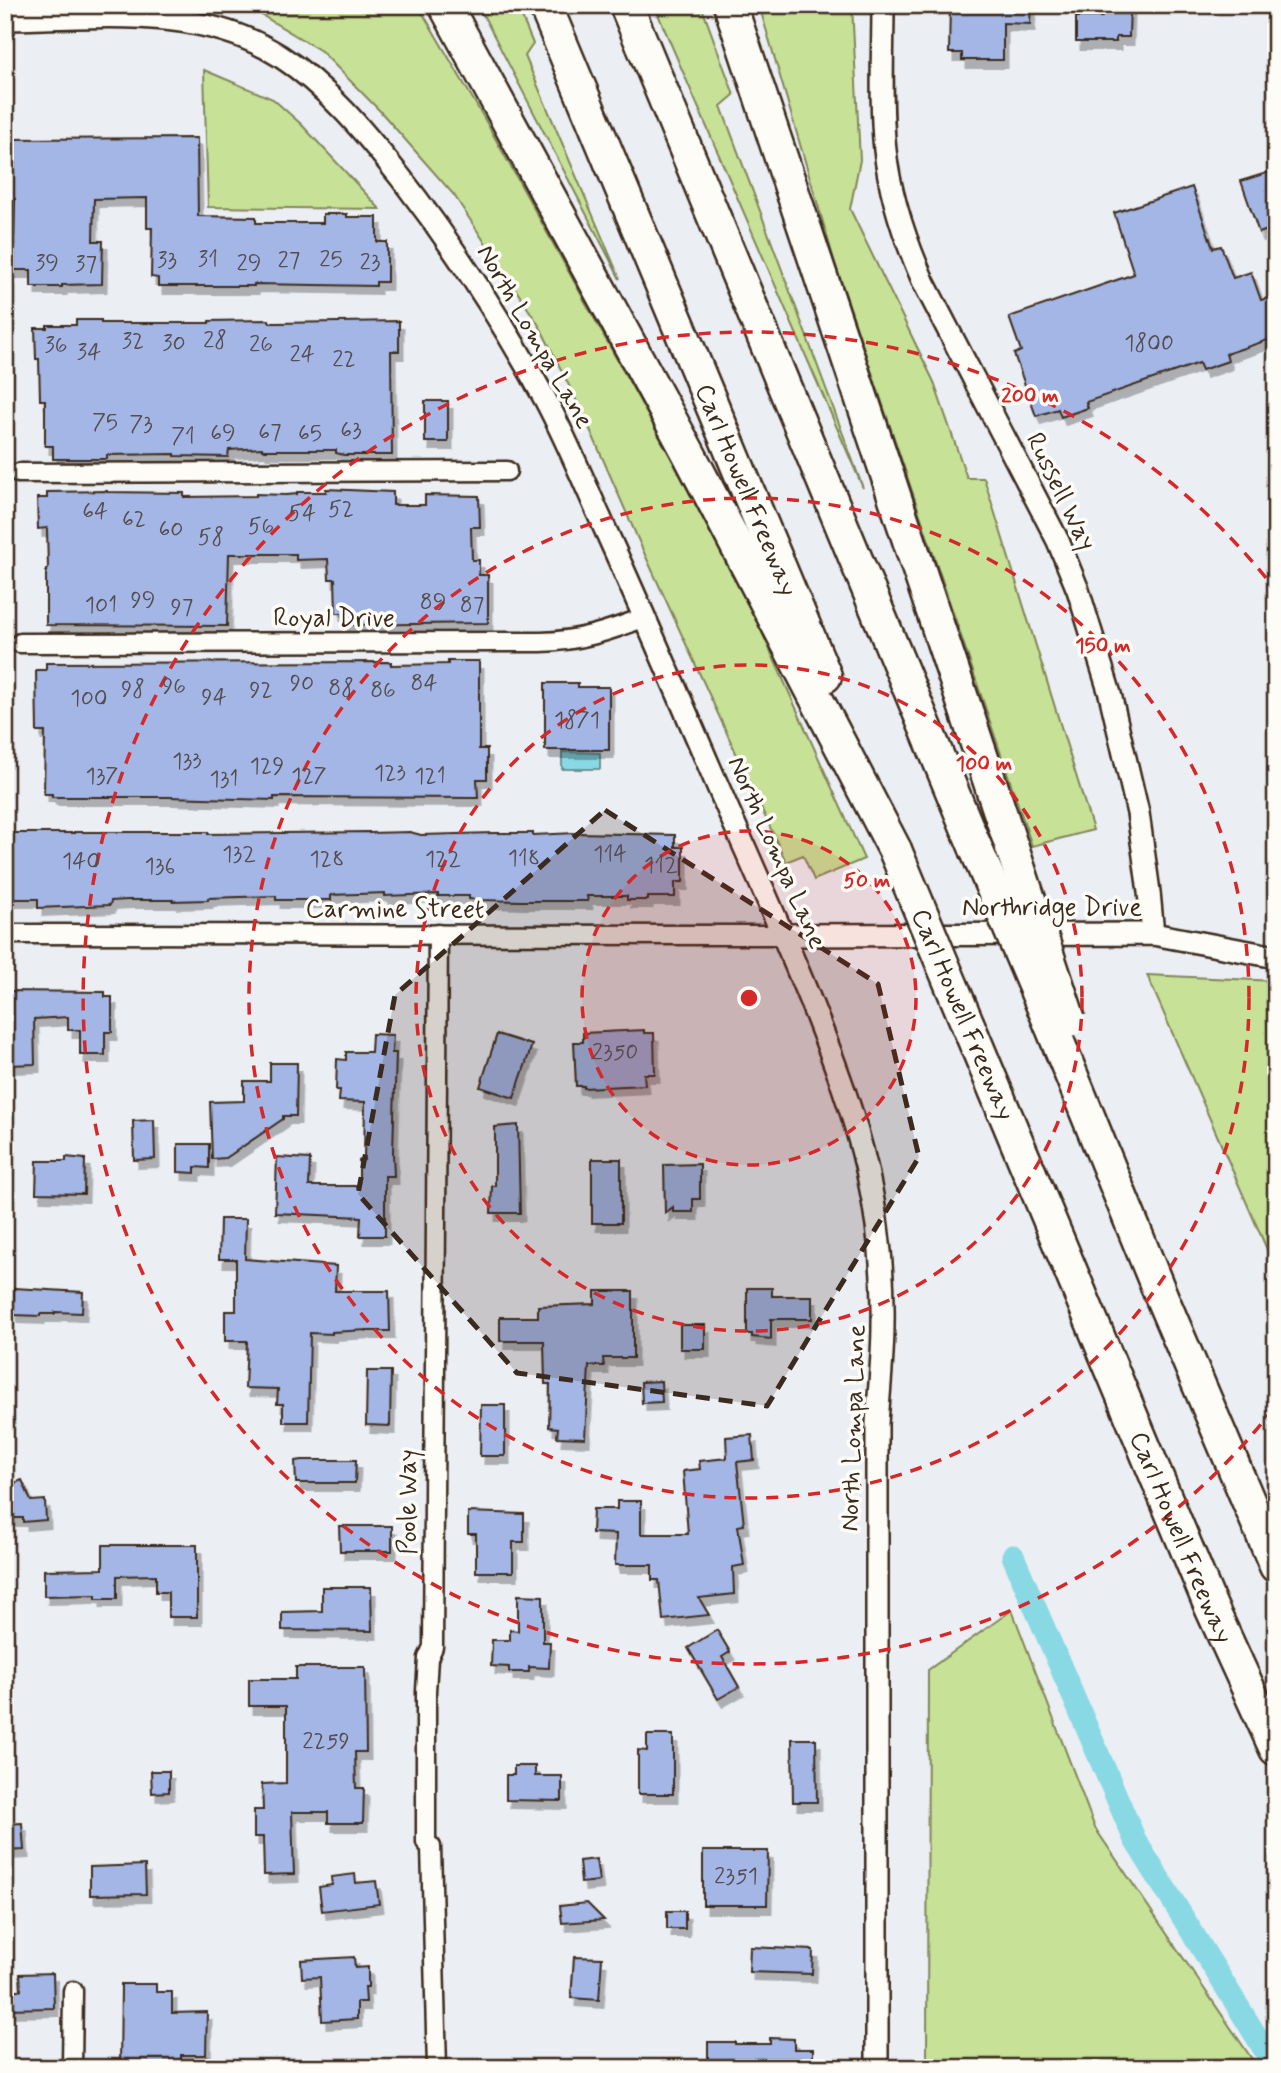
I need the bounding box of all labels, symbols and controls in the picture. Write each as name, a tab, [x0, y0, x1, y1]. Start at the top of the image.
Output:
street label: North Lompa Lane	[468, 239, 601, 435]
house number: 31	[198, 245, 218, 275]
house number: 25	[319, 245, 343, 275]
house number: 33	[157, 246, 177, 276]
house number: 27	[278, 246, 300, 276]
house number: 23	[360, 248, 381, 278]
house number: 39	[35, 249, 59, 279]
house number: 29	[237, 249, 261, 279]
house number: 37	[75, 250, 97, 280]
house number: 28	[203, 326, 227, 356]
house number: 32	[122, 327, 144, 357]
house number: 30	[162, 329, 186, 359]
house number: 1800	[1124, 329, 1174, 359]
house number: 26	[249, 330, 273, 360]
house number: 36	[44, 331, 68, 361]
house number: 34	[77, 338, 101, 368]
house number: 24	[289, 340, 315, 370]
house number: 22	[332, 345, 356, 375]
street label: Carl Howell Freeway	[686, 379, 805, 602]
text: 200 m	[1001, 382, 1059, 410]
house number: 75	[92, 408, 118, 438]
house number: 73	[129, 410, 153, 440]
house number: 63	[340, 416, 362, 446]
house number: 67	[258, 418, 282, 448]
house number: 69	[210, 419, 236, 449]
house number: 65	[298, 419, 322, 449]
house number: 71	[171, 422, 195, 452]
street label: Russell Way	[1017, 427, 1103, 556]
house number: 52	[328, 495, 354, 525]
house number: 64	[82, 497, 108, 527]
house number: 54	[288, 499, 316, 529]
house number: 62	[122, 505, 146, 535]
house number: 56	[248, 512, 274, 542]
house number: 60	[159, 515, 183, 545]
house number: 58	[198, 523, 224, 553]
house number: 99	[130, 586, 156, 616]
house number: 89	[420, 588, 446, 618]
house number: 101	[85, 591, 117, 621]
house number: 87	[460, 591, 484, 621]
house number: 97	[171, 593, 193, 623]
street label: Royal Drive	[273, 602, 395, 636]
text: 150 m	[1075, 632, 1131, 660]
house number: 90	[290, 669, 314, 699]
house number: 84	[411, 669, 438, 699]
house number: 96	[162, 672, 186, 702]
house number: 88	[328, 674, 354, 704]
house number: 98	[121, 675, 145, 705]
house number: 92	[249, 676, 273, 706]
house number: 86	[370, 676, 396, 706]
house number: 94	[201, 683, 227, 713]
house number: 100	[70, 684, 108, 714]
house number: 1871	[554, 706, 600, 736]
house number: 133	[172, 747, 202, 777]
text: 100 m	[956, 750, 1012, 778]
street label: North Lompa Lane	[719, 751, 834, 955]
house number: 129	[250, 752, 284, 782]
house number: 123	[374, 759, 406, 789]
house number: 137	[86, 762, 118, 792]
house number: 127	[291, 762, 327, 792]
house number: 121	[414, 762, 446, 792]
house number: 131	[210, 765, 238, 795]
house number: 132	[222, 840, 256, 870]
house number: 114	[593, 840, 627, 870]
house number: 118	[508, 844, 540, 874]
house number: 128	[310, 845, 344, 875]
house number: 122	[425, 845, 461, 875]
house number: 140	[62, 847, 100, 877]
house number: 112	[644, 851, 678, 881]
house number: 136	[145, 852, 175, 882]
text: 50 m	[844, 867, 891, 895]
street label: Northridge Drive	[962, 891, 1142, 927]
street label: Carmine Street	[305, 893, 485, 927]
street label: Carl Howell Freeway	[902, 904, 1022, 1126]
centre of rings	[737, 986, 761, 1010]
house number: 2350	[592, 1038, 638, 1068]
street label: North Lompa Lane	[833, 1324, 875, 1532]
street label: Carl Howell Freeway	[1121, 1427, 1240, 1649]
street label: Poole Way	[392, 1449, 426, 1555]
house number: 2259	[302, 1727, 350, 1757]
house number: 2351	[714, 1862, 758, 1892]

